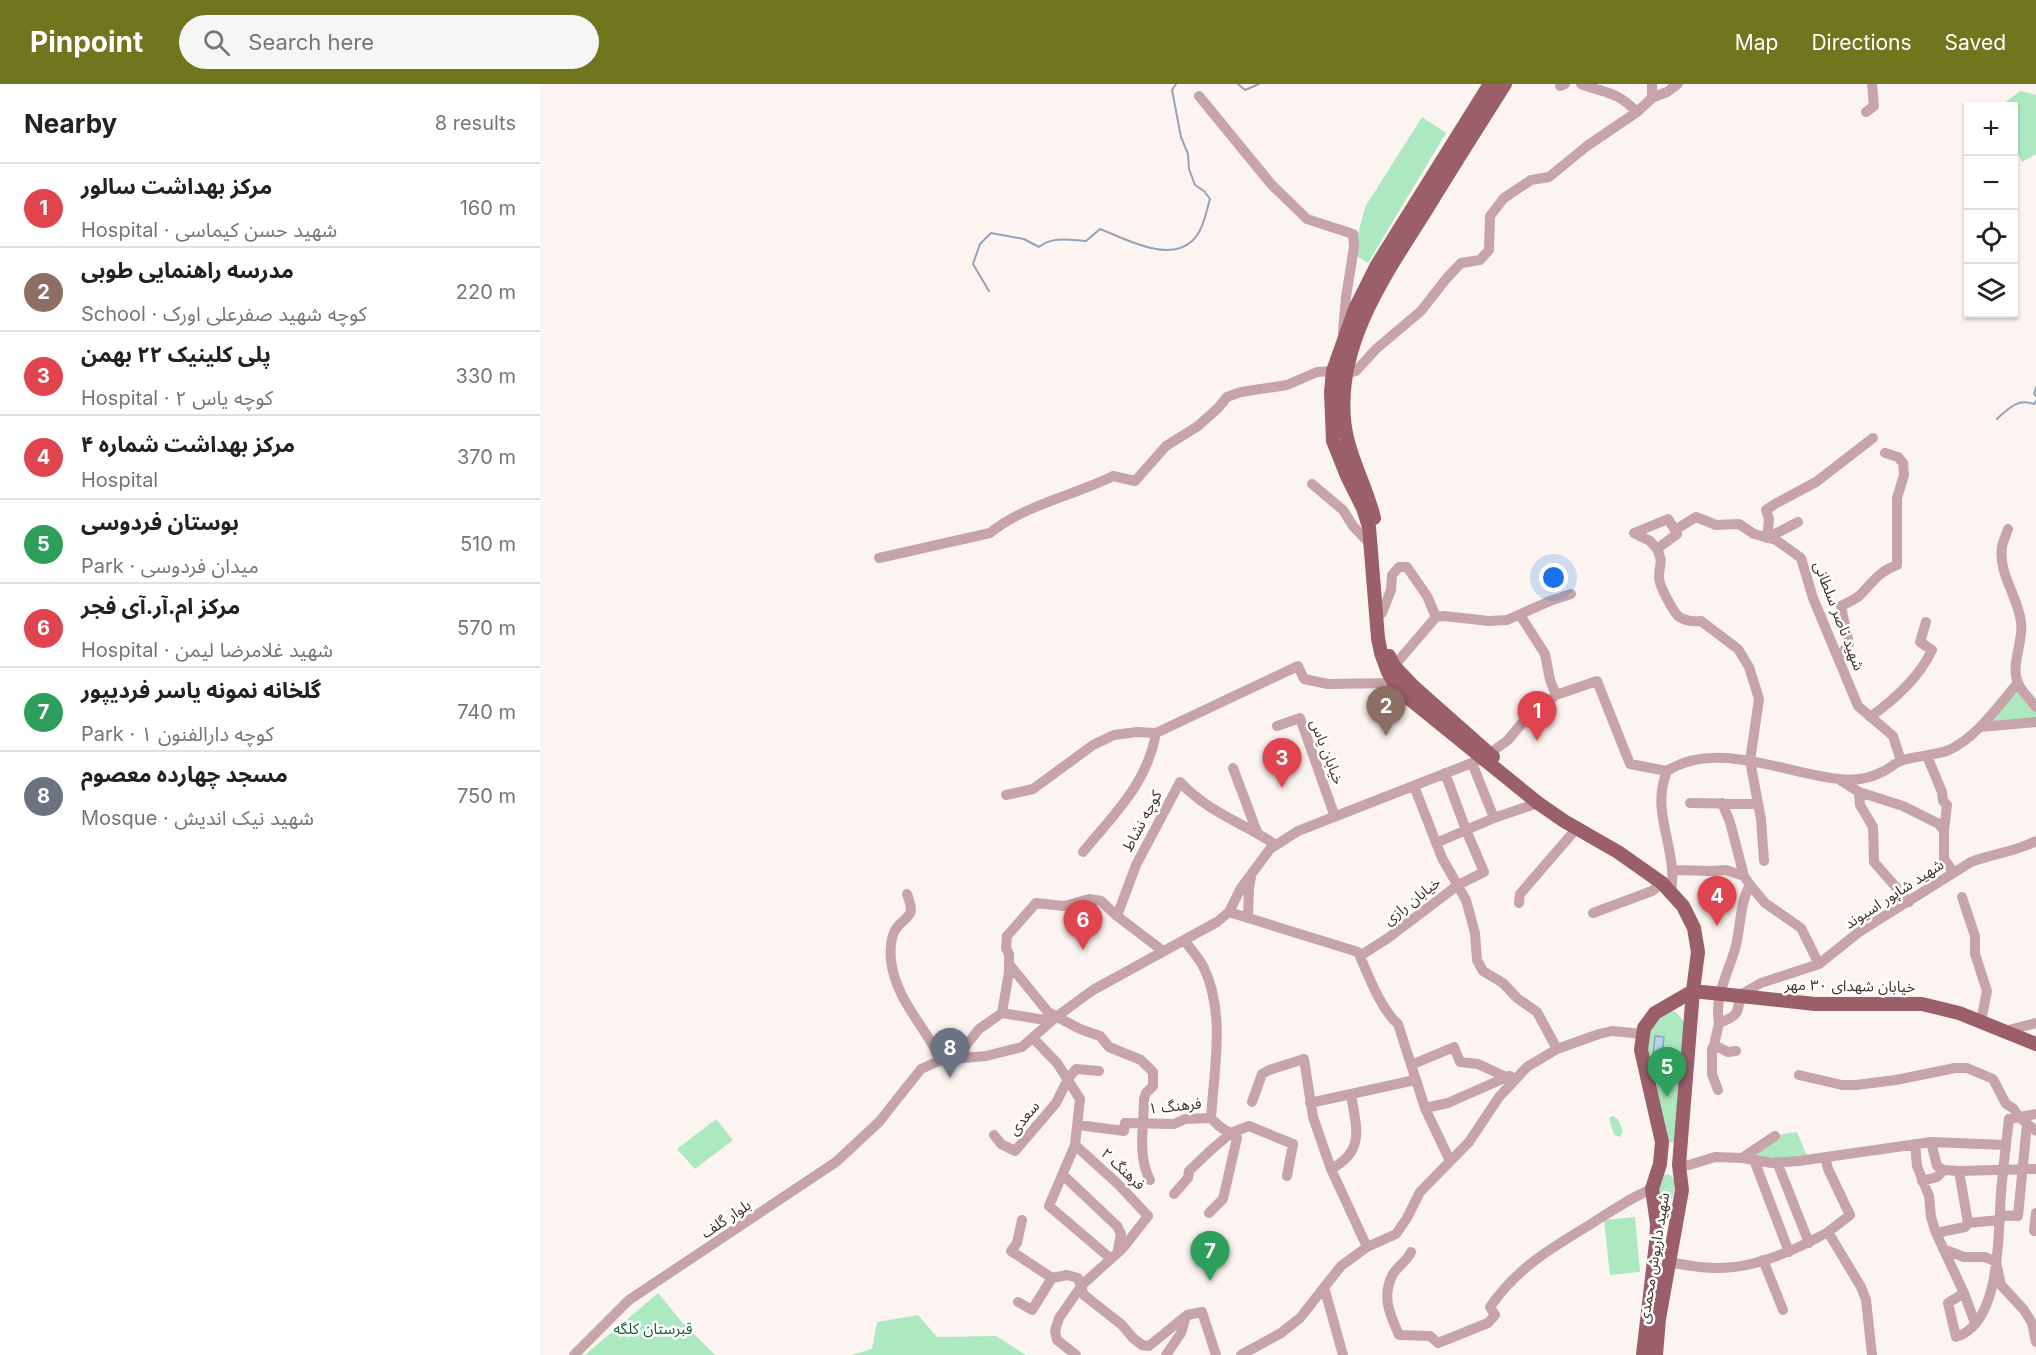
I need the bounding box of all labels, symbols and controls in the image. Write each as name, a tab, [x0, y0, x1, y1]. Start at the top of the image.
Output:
search box	[179, 15, 599, 69]
text: Pinpoint	[30, 25, 143, 59]
icon: search	[200, 26, 233, 59]
text: Search here	[248, 29, 374, 55]
text: Map	[1735, 30, 1778, 55]
text: Directions	[1811, 30, 1912, 55]
text: Saved	[1945, 30, 2006, 55]
map controls	[1964, 102, 2018, 318]
button: +	[1964, 102, 2018, 156]
text: Nearby	[24, 108, 117, 139]
text: 8 results	[435, 111, 516, 135]
button: −	[1964, 156, 2018, 210]
text: مرکز بهداشت سالور	[81, 173, 272, 199]
text: 1	[39, 196, 48, 220]
text: 160 m	[460, 196, 516, 220]
button: locate	[1964, 210, 2018, 264]
text: Hospital · شهید حسن کیماسی	[81, 218, 337, 242]
text: مدرسه راهنمایی طوبی	[81, 257, 294, 283]
button: layers	[1964, 264, 2018, 318]
text: 2	[37, 280, 50, 304]
text: 220 m	[456, 280, 516, 304]
text: School · کوچه شهید صفرعلی اورک	[81, 302, 367, 326]
text: پلی کلینیک ۲۲ بهمن	[81, 341, 271, 367]
text: 3	[37, 364, 50, 388]
text: 330 m	[456, 364, 516, 388]
text: Hospital · کوچه یاس ۲	[81, 386, 273, 410]
text: مرکز بهداشت شماره ۴	[81, 431, 295, 457]
text: 4	[37, 445, 50, 469]
text: 370 m	[457, 445, 516, 469]
text: Hospital	[81, 468, 158, 492]
text: بوستان فردوسی	[81, 509, 239, 535]
text: 5	[37, 532, 50, 556]
text: 510 m	[460, 532, 516, 556]
text: Park · میدان فردوسی	[81, 554, 259, 578]
street label: شهید ناصر سلطانی	[1810, 558, 1869, 673]
your location	[1539, 563, 1568, 592]
text: مرکز ام.آر.آی فجر	[81, 593, 240, 619]
text: 6	[37, 616, 50, 640]
text: 570 m	[457, 616, 516, 640]
text: Hospital · شهید غلامرضا لیمن	[81, 638, 333, 662]
text: گلخانه نمونه یاسر فردیپور	[81, 677, 321, 703]
pin: 2	[1366, 686, 1406, 736]
pin: 1	[1518, 692, 1556, 741]
text: 7	[38, 700, 49, 724]
text: 740 m	[457, 700, 516, 724]
street label: خیابان یاس	[1306, 716, 1349, 787]
text: Park · کوچه دارالفنون ۱	[81, 722, 274, 746]
pin: 3	[1262, 738, 1302, 788]
text: مسجد چهارده معصوم	[81, 761, 288, 787]
text: 8	[37, 784, 50, 808]
text: 750 m	[457, 784, 516, 808]
street label: کوچه نشاط	[1118, 786, 1167, 855]
text: Mosque · شهید نیک اندیش	[81, 806, 314, 830]
street label: شهید شاپور اسیوند	[1841, 854, 1948, 934]
street label: خیابان رازی	[1379, 872, 1444, 929]
pin: 4	[1698, 876, 1736, 926]
pin: 6	[1064, 900, 1102, 950]
street label: خیابان شهدای ۳۰ مهر	[1783, 975, 1916, 996]
pin: 8	[930, 1028, 970, 1078]
pin: 5	[1648, 1048, 1686, 1097]
street label: فرهنگ ۱	[1147, 1093, 1203, 1118]
street label: سعدی	[1004, 1096, 1044, 1139]
street label: فرهنگ ۲	[1097, 1144, 1149, 1194]
street label: شهید داریوش محمدی	[1634, 1191, 1673, 1325]
street label: بلوار گلف	[697, 1195, 754, 1242]
pin: 7	[1190, 1232, 1230, 1281]
park label: قبرستان کلگه	[613, 1319, 693, 1338]

